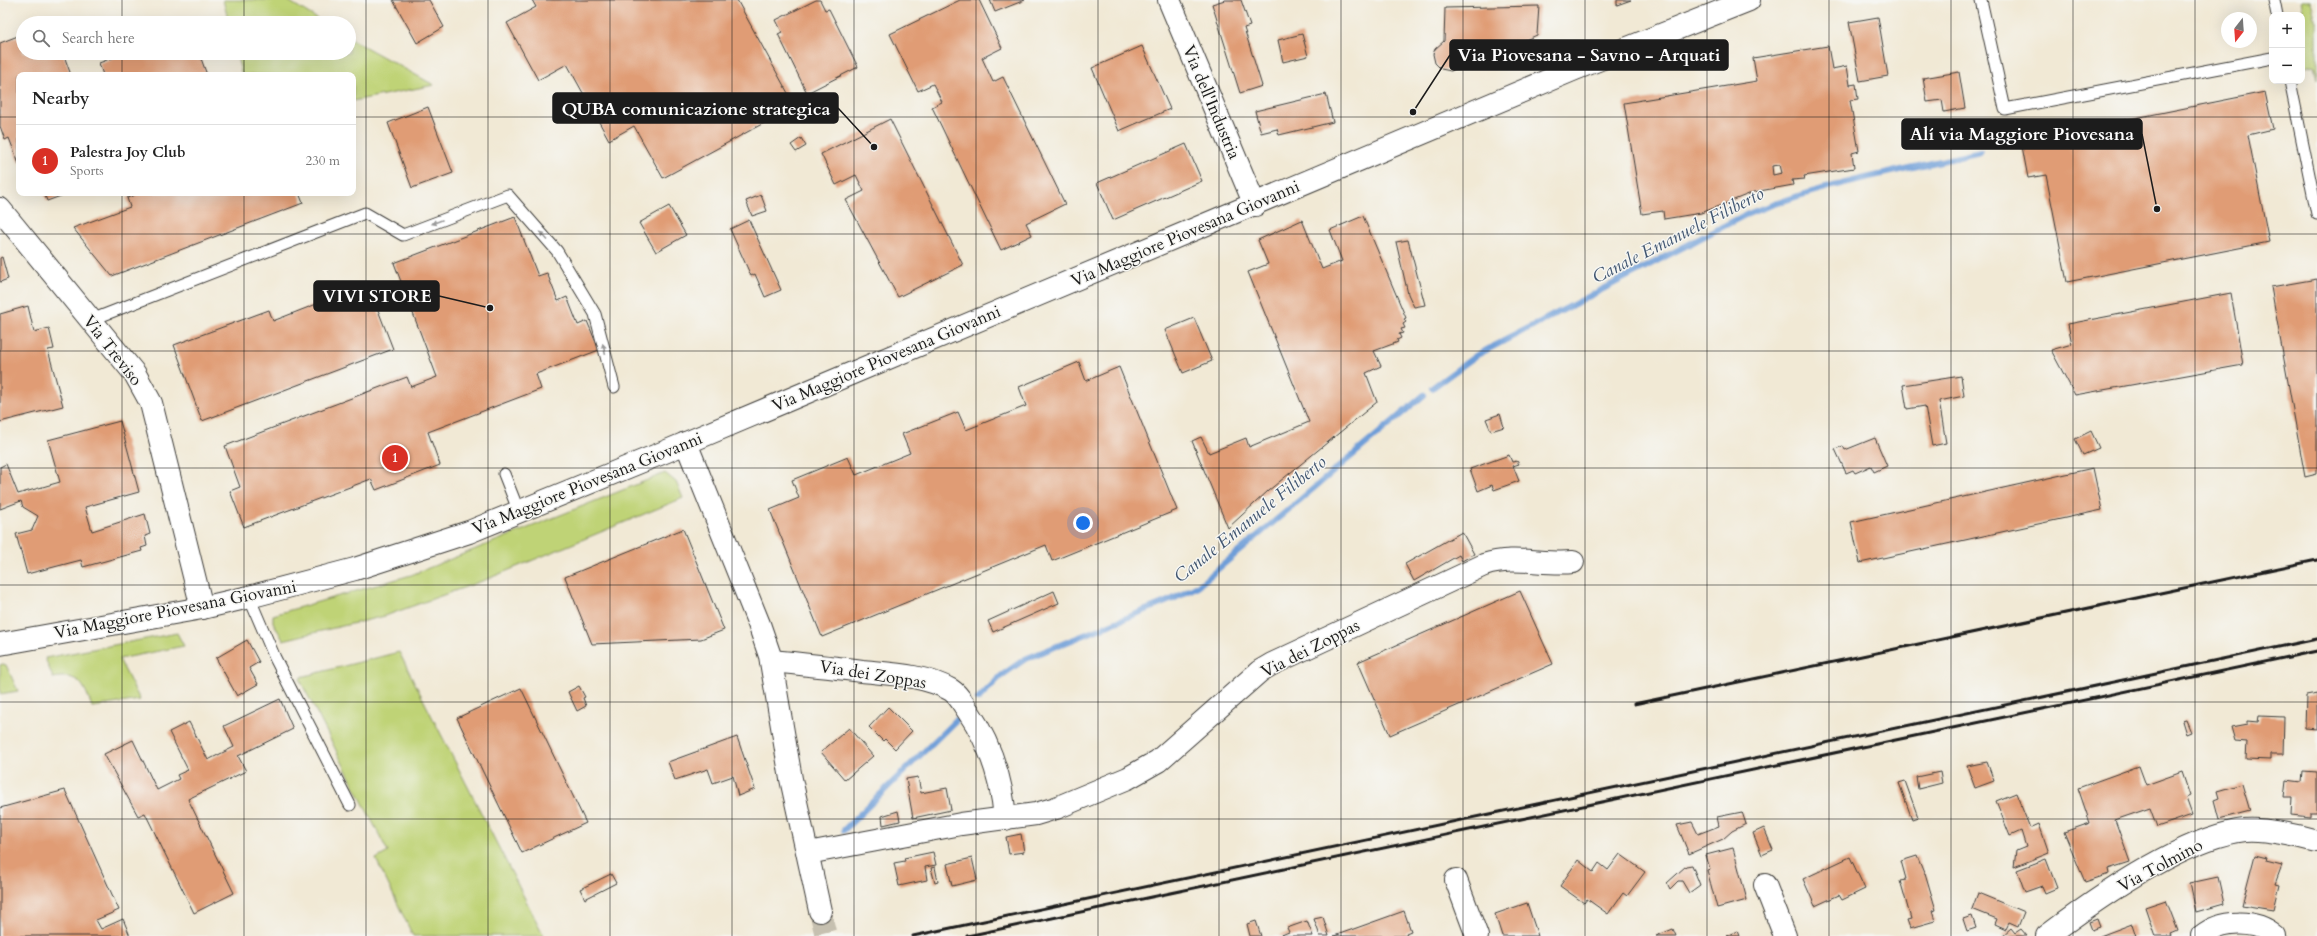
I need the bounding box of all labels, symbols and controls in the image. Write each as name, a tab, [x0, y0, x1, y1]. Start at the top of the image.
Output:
north arrow	[2221, 12, 2257, 48]
map controls	[2269, 12, 2305, 84]
button: +	[2269, 12, 2305, 48]
search box	[16, 16, 356, 60]
icon: search	[30, 27, 52, 49]
text: Search here	[62, 28, 135, 48]
callout: Via Piovesana - Savno - Arquati	[1450, 40, 1728, 70]
street label: Via dell'Industria	[1177, 42, 1246, 163]
text: Via Piovesana - Savno - Arquati	[1458, 43, 1721, 68]
button: −	[2269, 48, 2305, 84]
text: Nearby	[32, 87, 89, 110]
callout: QUBA comunicazione strategica	[553, 93, 838, 123]
text: QUBA comunicazione strategica	[562, 97, 830, 122]
callout: Alí via Maggiore Piovesana	[1902, 119, 2142, 149]
text: Alí via Maggiore Piovesana	[1910, 122, 2134, 147]
text: Palestra Joy Club	[70, 142, 186, 162]
text: 1	[42, 152, 48, 170]
text: 230 m	[306, 152, 340, 170]
text: Sports	[70, 162, 104, 180]
street label: Via Maggiore Piovesana Giovanni	[1067, 175, 1303, 292]
water label: Canale Emanuele Filiberto	[1588, 181, 1768, 290]
one-way arrow	[430, 220, 442, 226]
one-way arrow	[539, 230, 548, 241]
callout: VIVI STORE	[314, 281, 439, 311]
text: VIVI STORE	[322, 284, 432, 309]
street label: Via Maggiore Piovesana Giovanni	[768, 300, 1004, 417]
street label: Via Treviso	[78, 310, 147, 390]
one-way arrow	[601, 343, 607, 355]
street label: Via Maggiore Piovesana Giovanni	[469, 427, 706, 540]
pin: 1	[382, 443, 408, 473]
water label: Canale Emanuele Filiberto	[1169, 450, 1332, 589]
your location	[1073, 513, 1093, 533]
street label: Via Maggiore Piovesana Giovanni	[52, 575, 298, 644]
street label: Via dei Zoppas	[1257, 614, 1364, 683]
street label: Via dei Zoppas	[818, 655, 928, 694]
street label: Via Tolmino	[2114, 833, 2207, 897]

